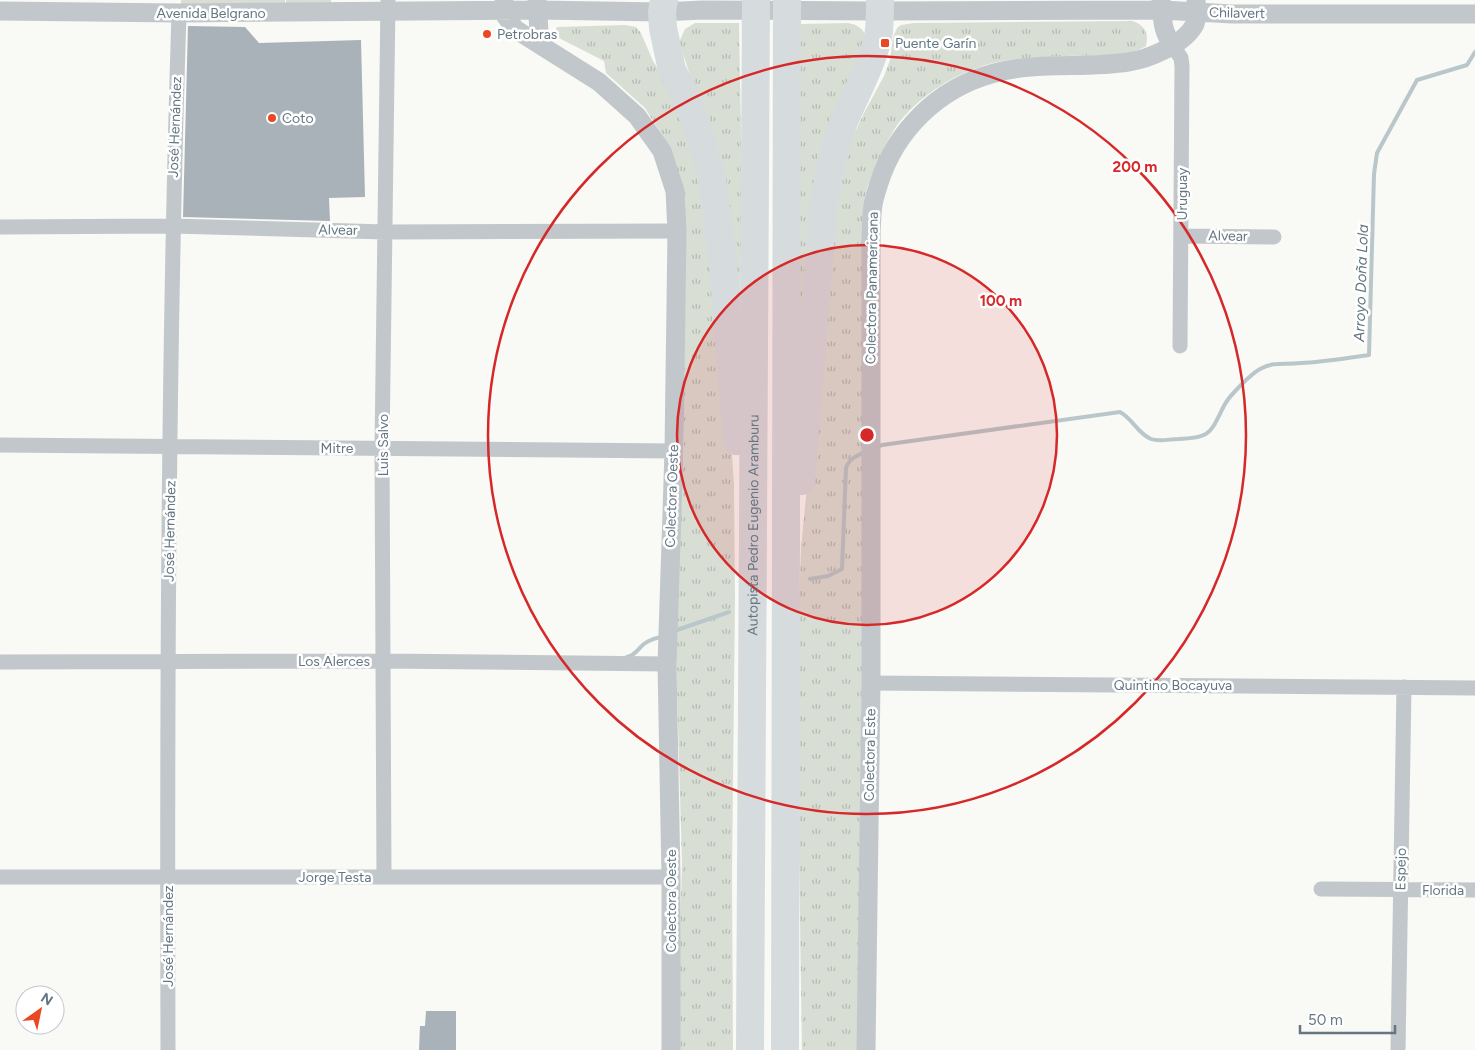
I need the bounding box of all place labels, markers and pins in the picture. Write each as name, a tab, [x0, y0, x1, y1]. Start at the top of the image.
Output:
place label: Petrobras	[497, 26, 557, 43]
marker: Petrobras	[481, 28, 493, 40]
place label: Puente Garín	[895, 35, 976, 52]
marker: Puente Garín	[879, 37, 891, 49]
place label: Coto	[282, 110, 314, 127]
marker: Coto	[266, 112, 278, 124]
centre of rings	[858, 426, 876, 444]

